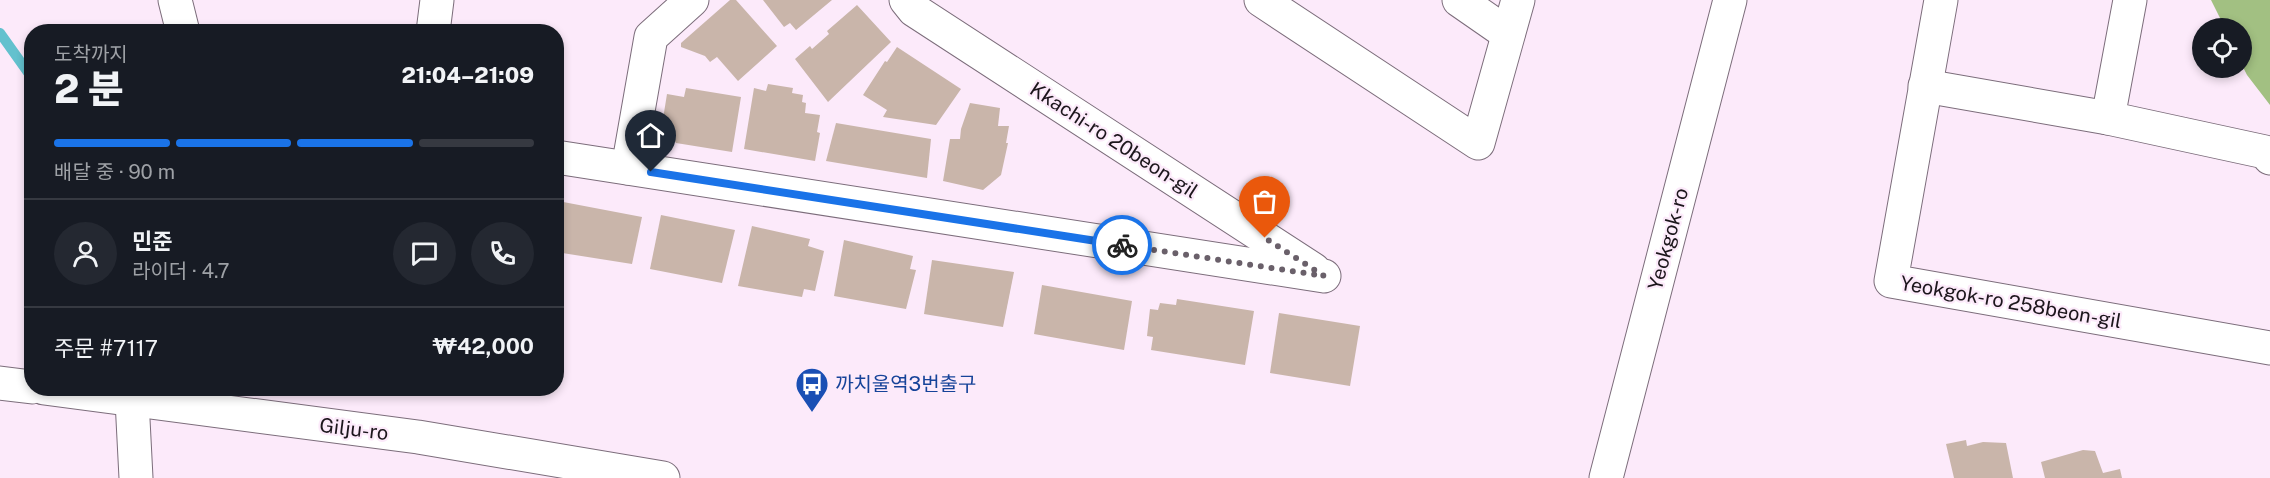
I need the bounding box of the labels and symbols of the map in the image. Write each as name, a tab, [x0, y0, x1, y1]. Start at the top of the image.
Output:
street label: Kkachi-ro 20beon-gil	[1025, 77, 1203, 203]
pin	[625, 110, 676, 172]
pin	[1239, 176, 1290, 238]
street label: Yeokgok-ro	[1643, 185, 1693, 293]
courier	[1092, 215, 1152, 275]
street label: Yeokgok-ro 258beon-gil	[1898, 271, 2124, 333]
bus stop icon: 까치울역3번출구	[794, 366, 830, 413]
place label: 까치울역3번출구	[835, 372, 976, 396]
street label: Gilju-ro	[318, 413, 390, 445]

